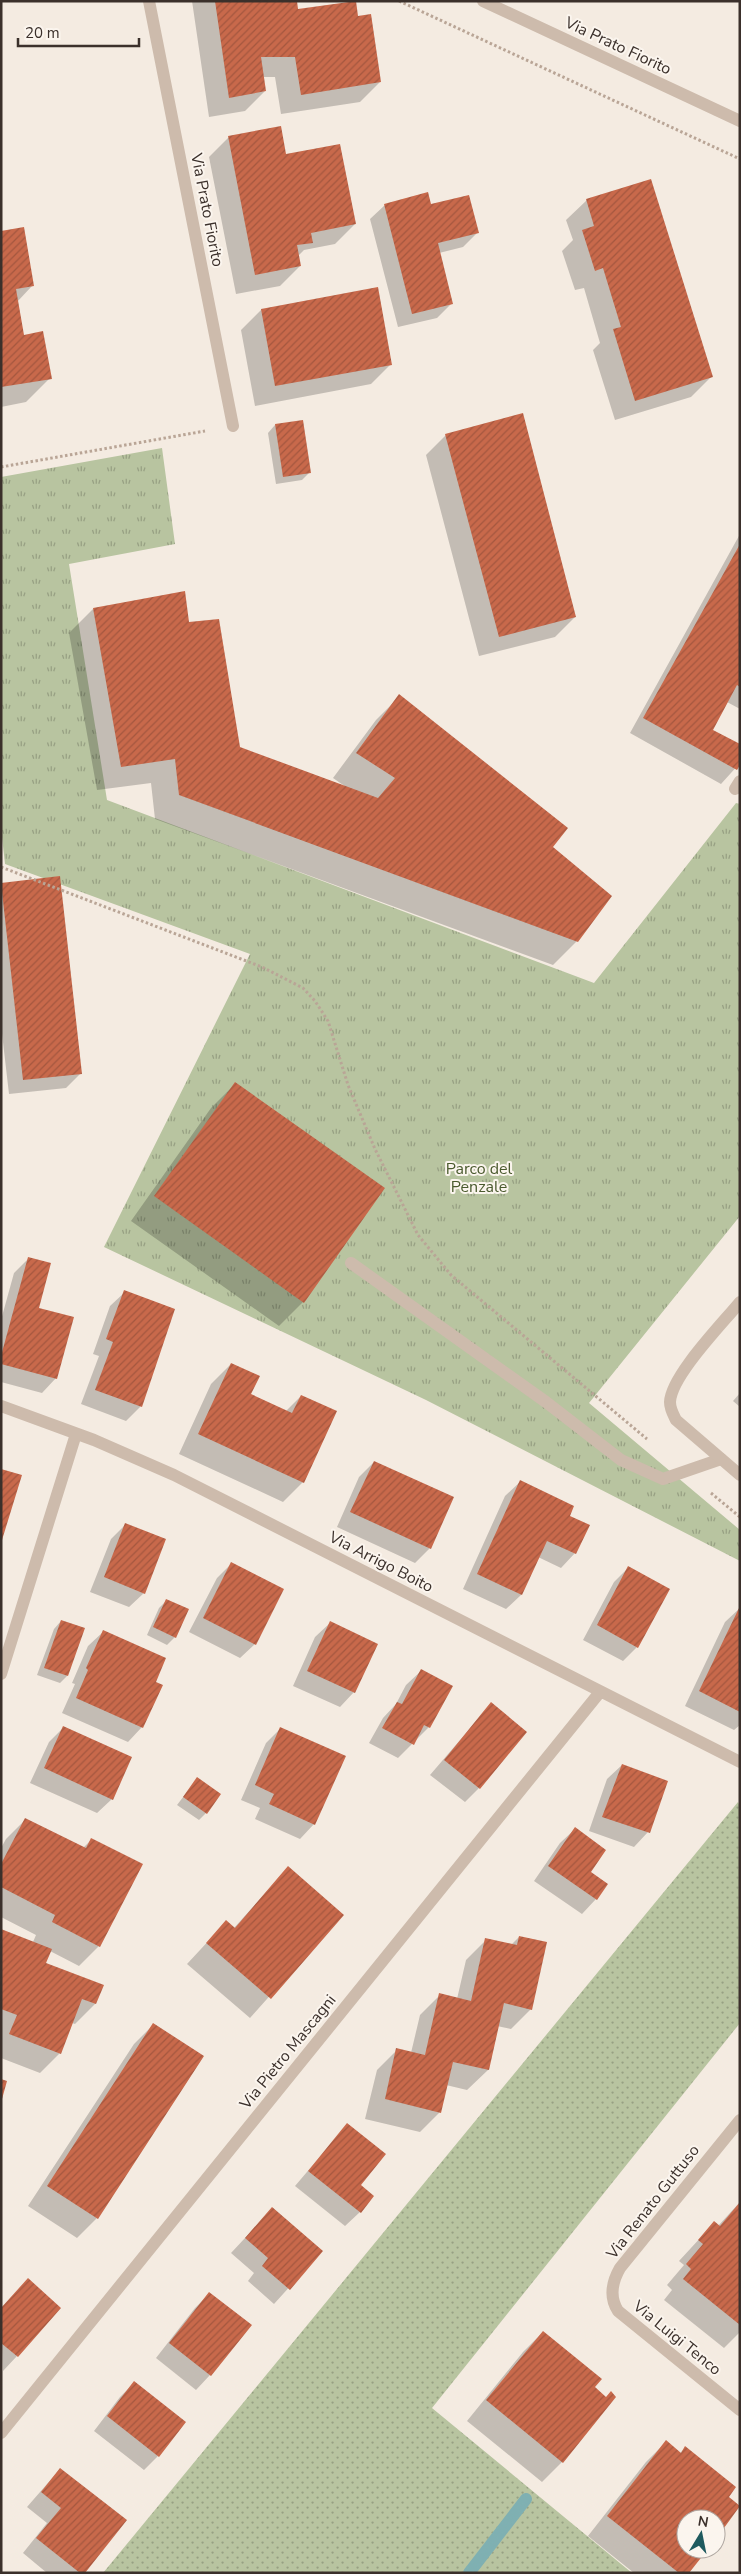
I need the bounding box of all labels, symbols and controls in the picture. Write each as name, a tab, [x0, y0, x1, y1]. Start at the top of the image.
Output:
street label: Via Prato Fiorito	[560, 11, 675, 80]
scale bar	[18, 15, 139, 47]
text: 20 m	[25, 23, 60, 43]
street label: Via Prato Fiorito	[185, 150, 229, 269]
park label: Parco del Penzale	[446, 1158, 513, 1198]
street label: Via Arrigo Boito	[324, 1526, 437, 1598]
street label: Via Pietro Mascagni	[234, 1990, 341, 2115]
street label: Via Renato Guttuso	[601, 2140, 705, 2265]
street label: Via Luigi Tenco	[627, 2295, 726, 2381]
north arrow	[676, 2509, 726, 2559]
text: N	[696, 2511, 710, 2532]

